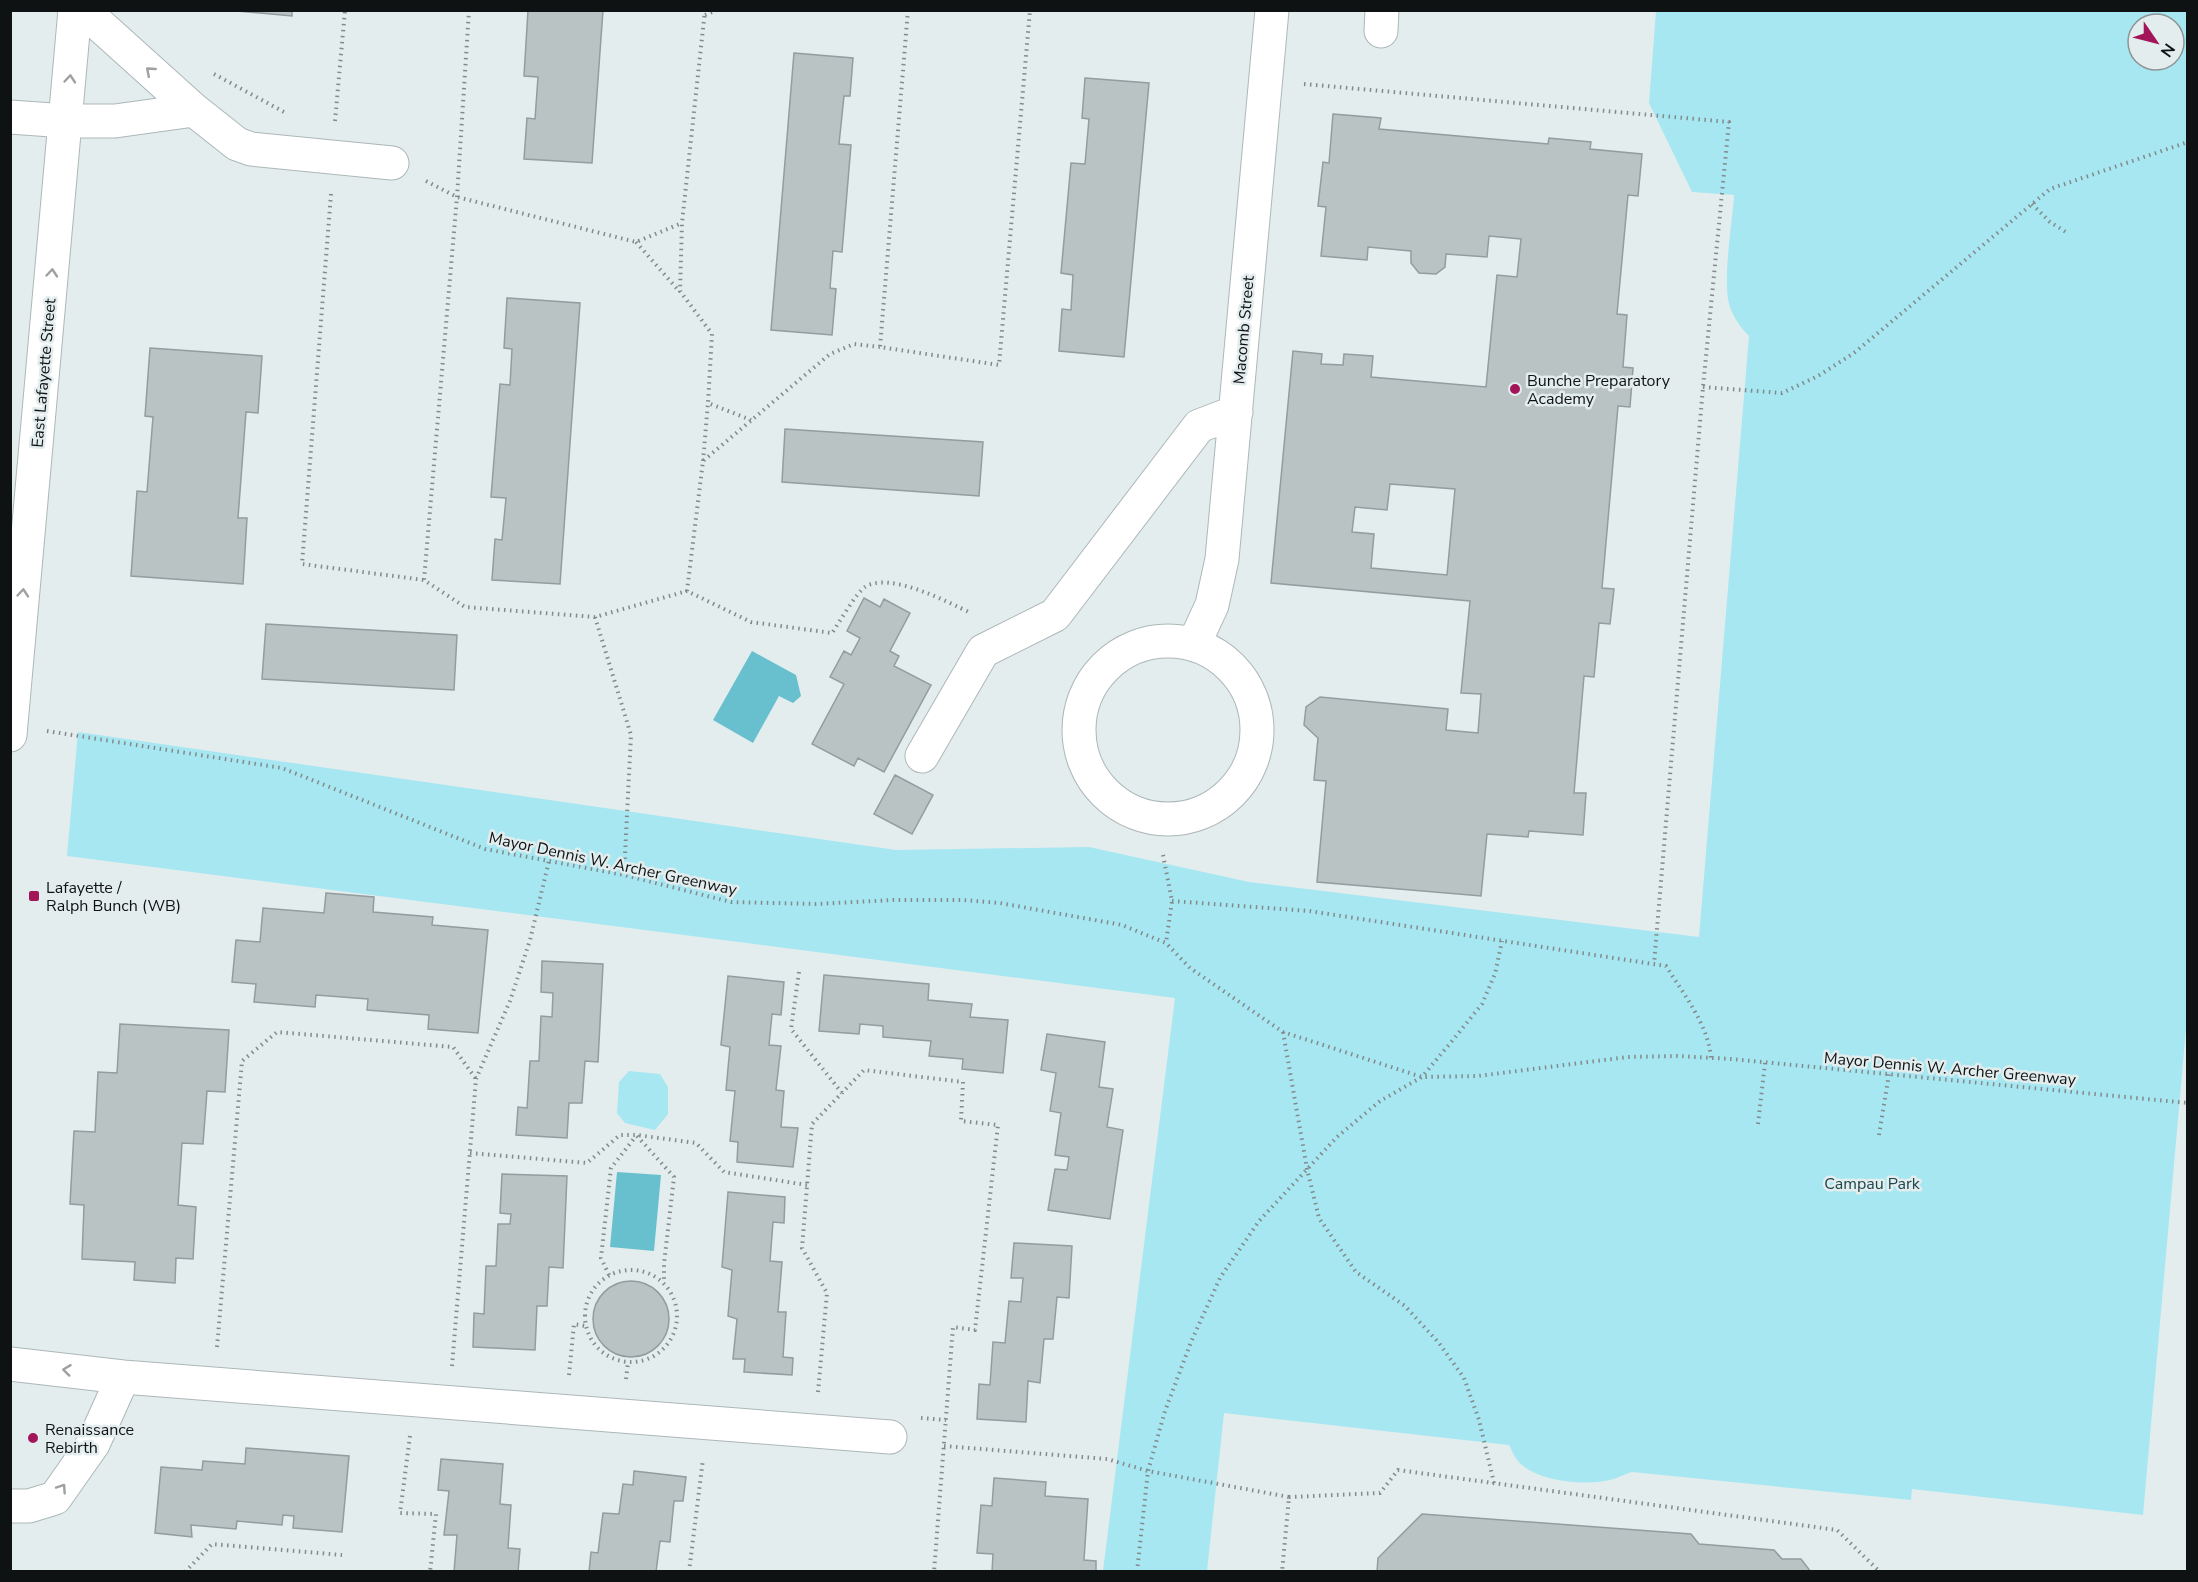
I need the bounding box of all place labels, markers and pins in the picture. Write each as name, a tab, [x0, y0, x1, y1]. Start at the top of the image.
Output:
place label: Bunche Preparatory Academy	[1527, 370, 1671, 410]
marker: Bunche Preparatory Academy	[1508, 382, 1522, 396]
place label: Lafayette / Ralph Bunch (WB)	[46, 877, 181, 917]
marker: Lafayette / Ralph Bunch (WB)	[27, 889, 41, 903]
place label: Renaissance Rebirth	[45, 1419, 134, 1459]
marker: Renaissance Rebirth	[26, 1431, 40, 1445]

